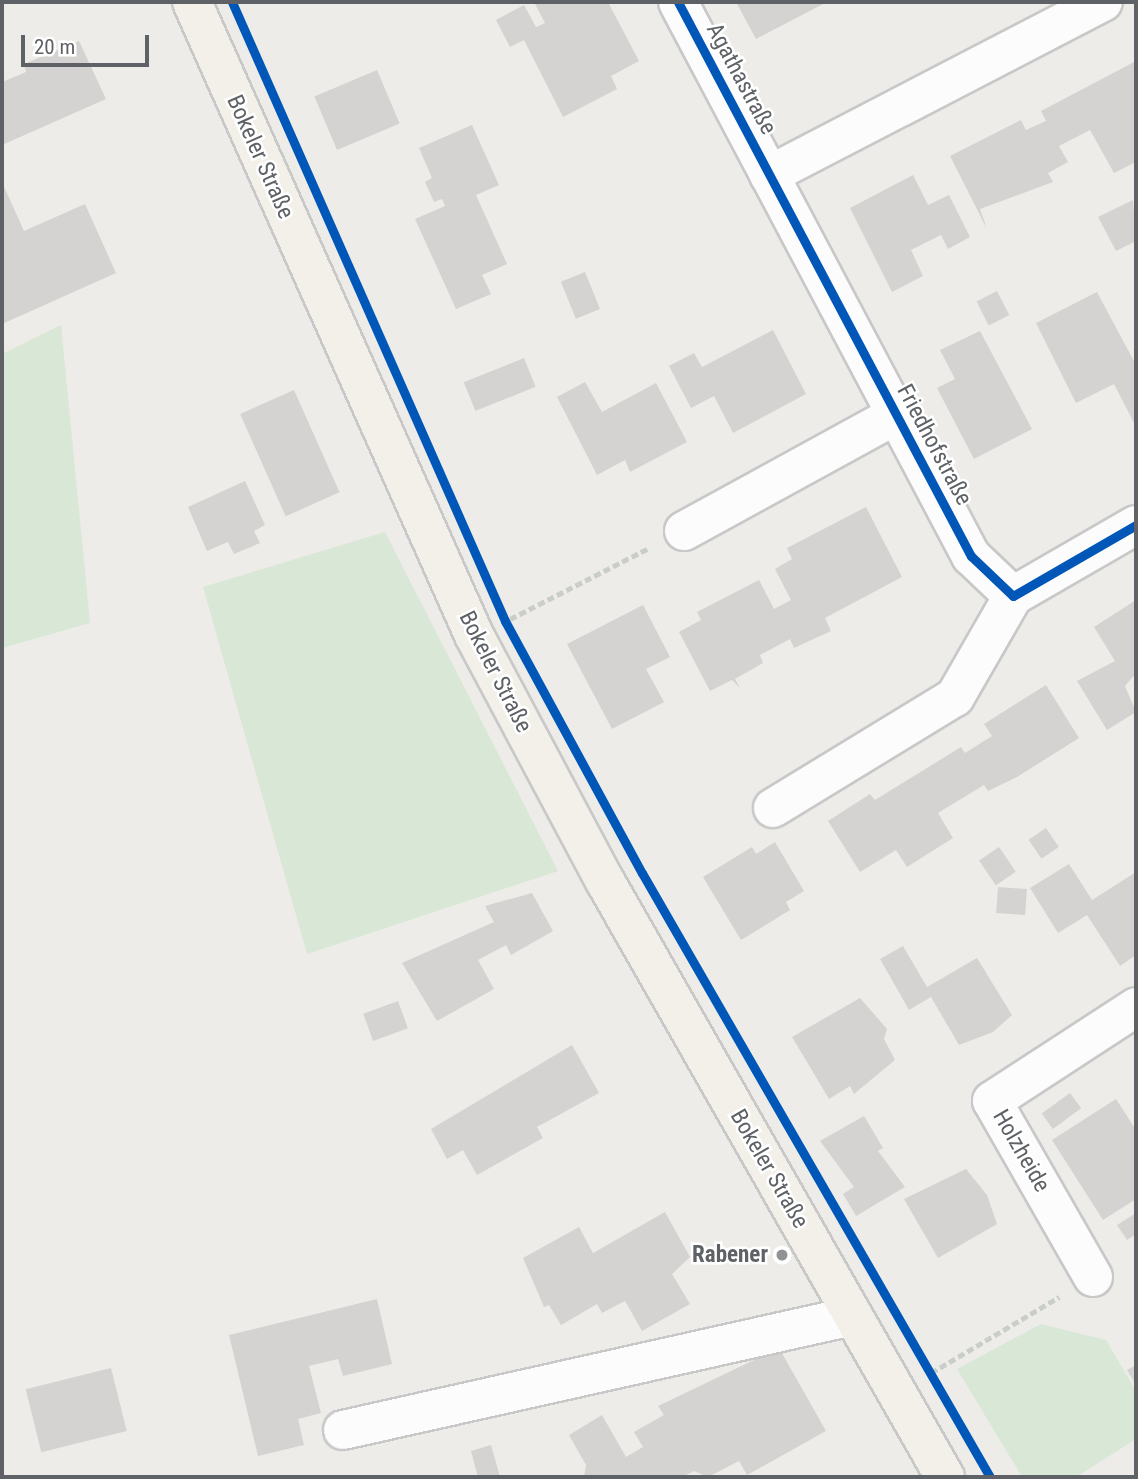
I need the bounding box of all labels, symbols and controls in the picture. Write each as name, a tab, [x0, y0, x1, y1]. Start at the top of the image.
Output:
street label: Agathastraße	[700, 19, 782, 139]
scale bar	[24, 21, 152, 65]
text: 20 m	[34, 35, 75, 59]
street label: Bokeler Straße	[220, 91, 300, 223]
street label: Friedhofstraße	[891, 380, 977, 510]
street label: Bokeler Straße	[453, 607, 537, 737]
street label: Bokeler Straße	[724, 1105, 814, 1233]
street label: Holzheide	[986, 1105, 1056, 1197]
place label: Rabener	[692, 1241, 768, 1269]
marker: Rabener	[774, 1247, 790, 1263]

